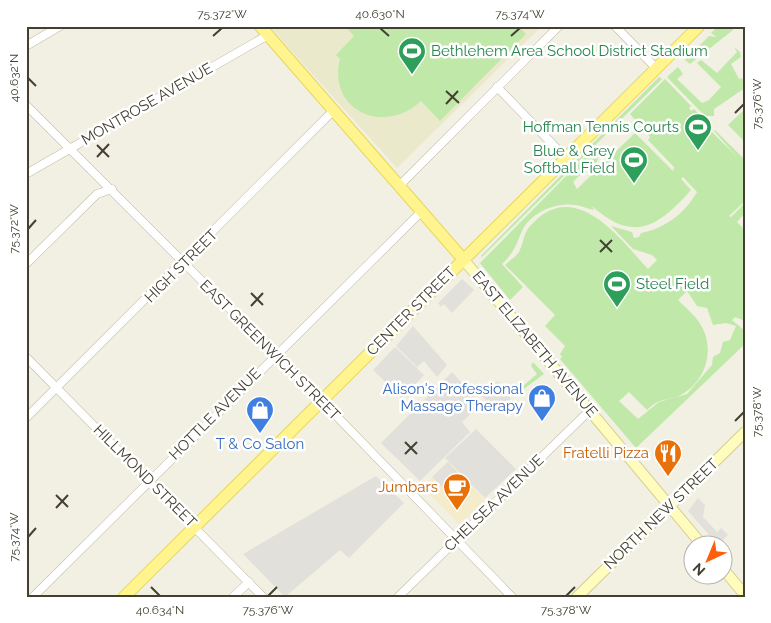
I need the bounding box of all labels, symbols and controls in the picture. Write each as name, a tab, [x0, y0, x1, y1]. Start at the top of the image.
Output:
text: 75.372°W	[197, 7, 247, 21]
text: 40.630°N	[355, 7, 405, 21]
text: 75.374°W	[495, 7, 545, 21]
sports icon: Bethlehem Area School District Stadium	[397, 36, 427, 75]
place label: Bethlehem Area School District Stadium	[431, 42, 708, 60]
text: 40.632°N	[7, 54, 21, 102]
street label: MONTROSE AVENUE	[78, 59, 216, 149]
text: 75.376°W	[750, 78, 764, 129]
sports icon: Hoffman Tennis Courts	[683, 112, 713, 151]
place label: Hoffman Tennis Courts	[523, 118, 679, 136]
place label: Blue & Grey Softball Field	[524, 142, 615, 177]
sports icon: Blue & Grey Softball Field	[619, 145, 649, 184]
text: 75.372°W	[7, 204, 21, 254]
street label: HIGH STREET	[141, 226, 221, 306]
street label: CENTER STREET	[363, 263, 459, 359]
street label: EAST ELIZABETH AVENUE	[469, 267, 601, 421]
sports icon: Steel Field	[602, 269, 632, 308]
place label: Steel Field	[636, 275, 709, 293]
street label: EAST GREENWICH STREET	[196, 276, 344, 424]
street label: HOTTLE AVENUE	[165, 364, 265, 464]
place label: Alison's Professional Massage Therapy	[382, 380, 524, 415]
shop icon: Alison's Professional Massage Therapy	[527, 383, 557, 422]
text: 75.378°W	[750, 386, 764, 437]
shop icon: T & Co Salon	[245, 395, 275, 434]
street label: HILLMOND STREET	[90, 421, 200, 531]
place label: T & Co Salon	[216, 435, 304, 453]
restaurant icon: Fratelli Pizza	[653, 438, 683, 477]
place label: Fratelli Pizza	[563, 444, 649, 462]
street label: CHELSEA AVENUE	[441, 451, 547, 555]
street label: NORTH NEW STREET	[600, 455, 722, 573]
cafe icon: Jumbars	[442, 472, 472, 511]
place label: Jumbars	[378, 478, 438, 496]
text: 75.374°W	[7, 512, 21, 562]
north arrow	[684, 536, 734, 586]
text: 40.634°N	[136, 603, 184, 617]
text: 75.376°W	[243, 603, 294, 617]
text: 75.378°W	[541, 603, 592, 617]

